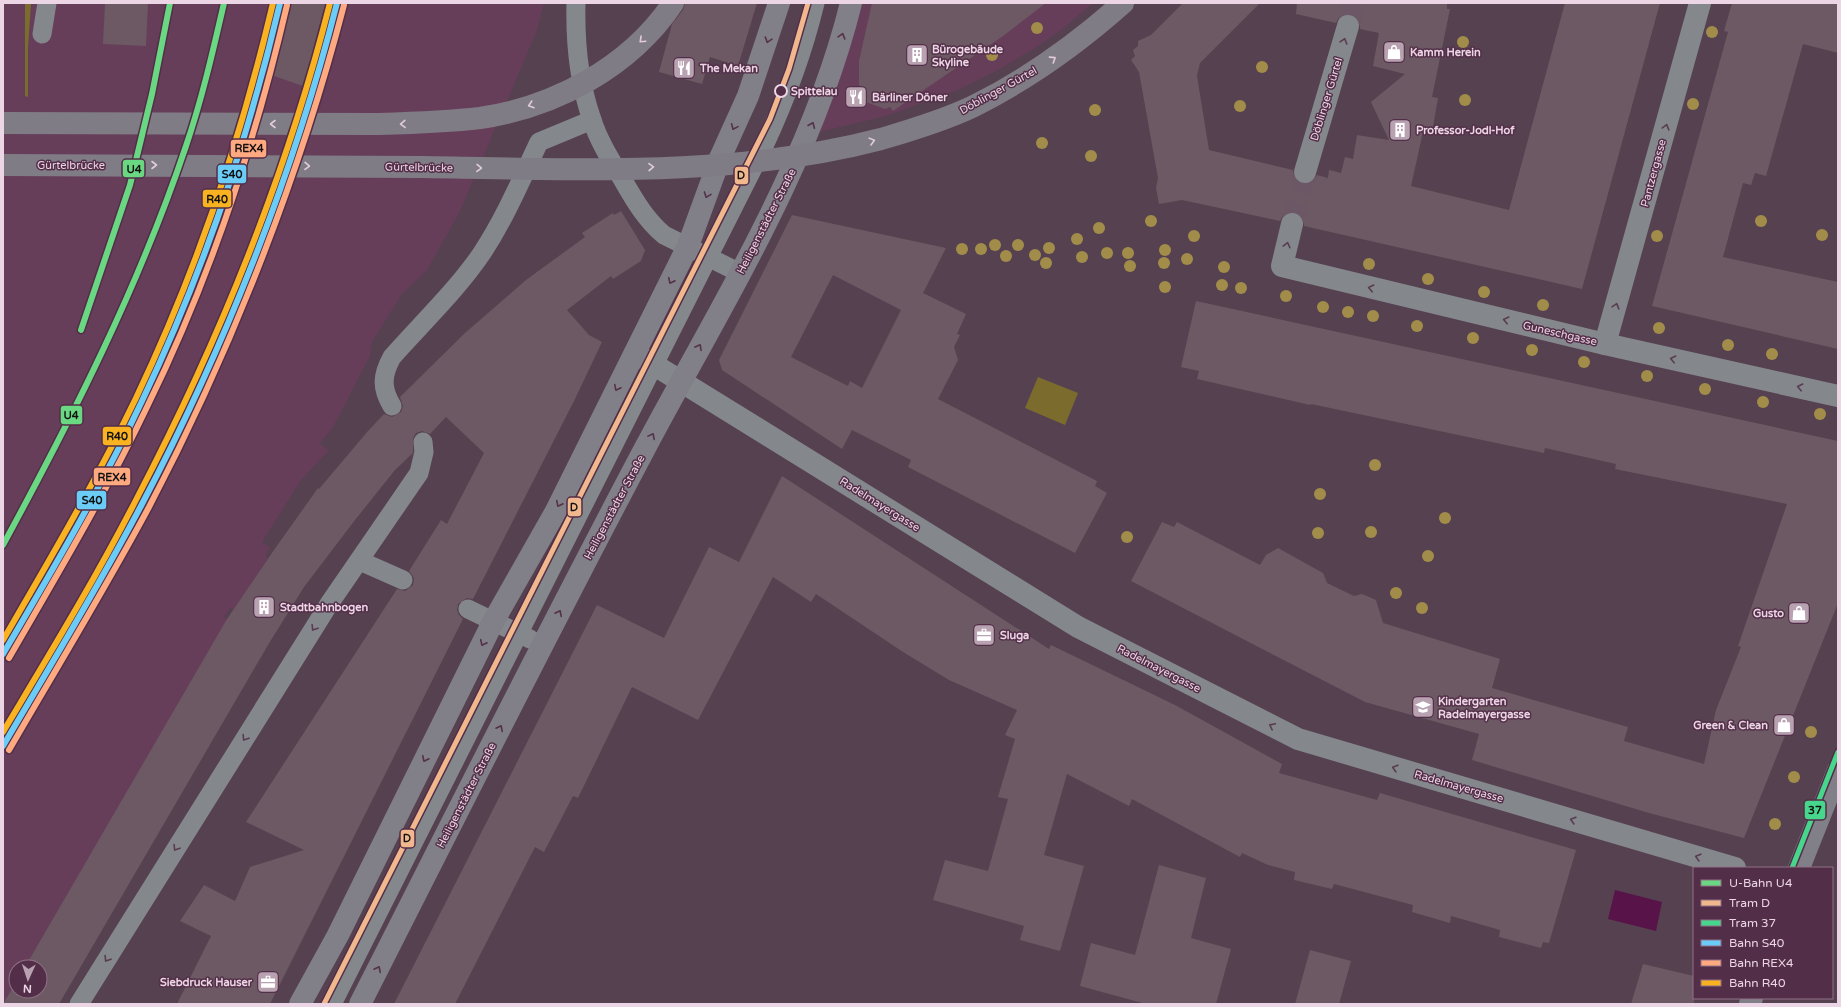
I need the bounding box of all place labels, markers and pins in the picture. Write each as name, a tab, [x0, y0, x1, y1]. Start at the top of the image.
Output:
shop icon: Kamm Herein	[1381, 39, 1407, 65]
building icon: Bürogebäude Skyline	[904, 42, 930, 68]
place label: Bürogebäude Skyline	[932, 43, 1004, 70]
place label: Kamm Herein	[1410, 46, 1481, 59]
restaurant icon: The Mekan	[671, 55, 697, 81]
place label: The Mekan	[699, 62, 758, 75]
marker: Spittelau	[774, 84, 788, 98]
restaurant icon: Bärliner Döner	[843, 84, 869, 110]
place label: Spittelau	[791, 85, 838, 99]
place label: Bärliner Döner	[872, 91, 948, 104]
building icon: Professor-Jodl-Hof	[1387, 117, 1413, 143]
place label: Professor-Jodl-Hof	[1416, 124, 1515, 137]
building icon: Stadtbahnbogen	[251, 594, 277, 620]
shop icon: Gusto	[1786, 600, 1812, 626]
place label: Stadtbahnbogen	[280, 601, 368, 615]
place label: Gusto	[1753, 607, 1784, 620]
office icon: Sluga	[971, 622, 997, 648]
place label: Sluga	[1000, 629, 1029, 643]
school or university icon: Kindergarten Radelmayergasse	[1410, 694, 1436, 720]
place label: Kindergarten Radelmayergasse	[1438, 695, 1531, 722]
shop icon: Green & Clean	[1771, 712, 1797, 738]
place label: Green & Clean	[1693, 719, 1768, 732]
office icon: Siebdruck Hauser	[255, 969, 281, 995]
place label: Siebdruck Hauser	[160, 976, 253, 989]

